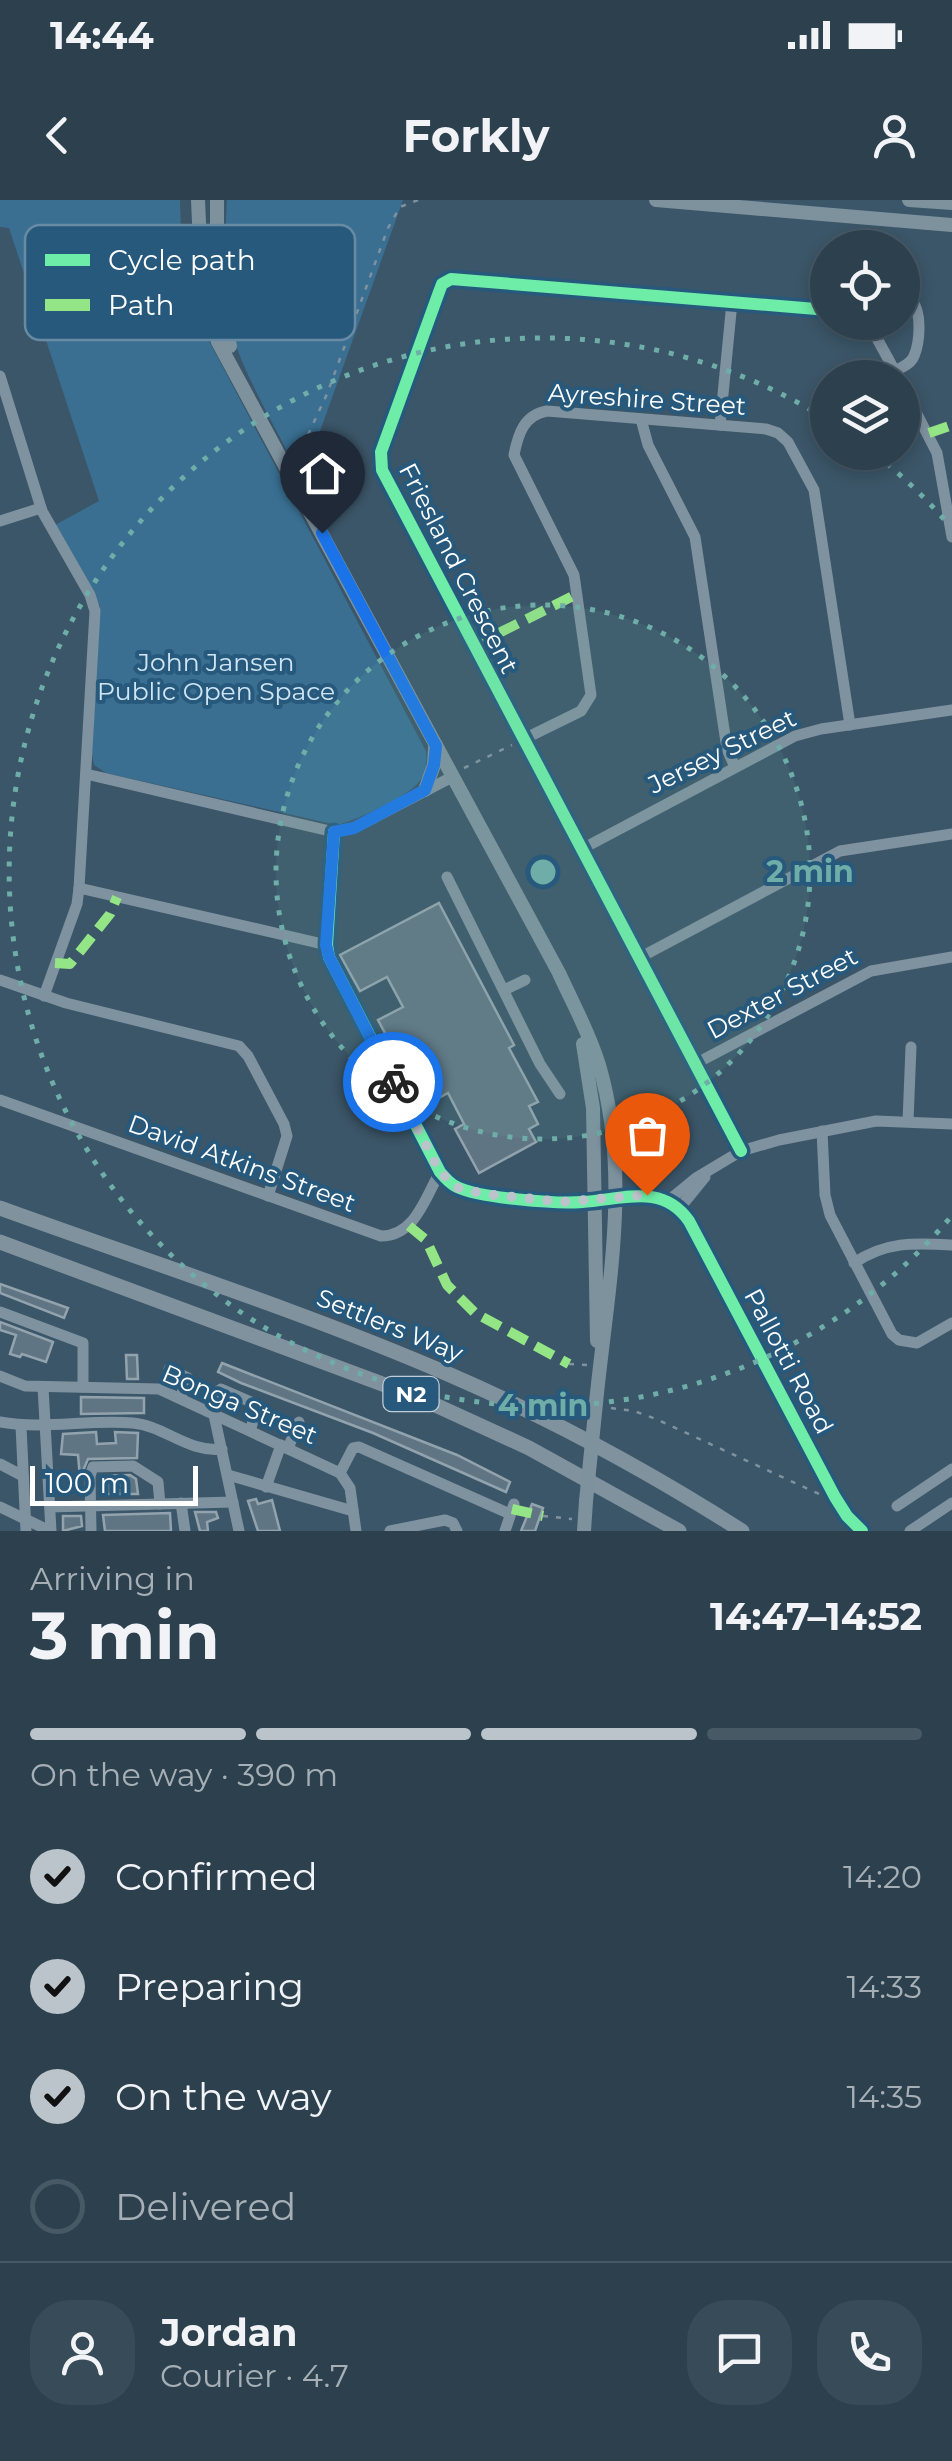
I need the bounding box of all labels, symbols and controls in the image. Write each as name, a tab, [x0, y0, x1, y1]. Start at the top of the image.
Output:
text: 14:44	[50, 12, 154, 59]
icon: back	[30, 108, 85, 163]
text: Forkly	[403, 108, 549, 163]
icon: person	[867, 108, 922, 163]
legend	[25, 225, 355, 340]
map controls	[810, 230, 920, 470]
button: locate	[810, 230, 920, 340]
text: Cycle path	[108, 243, 256, 277]
text: Path	[108, 288, 175, 322]
button: layers	[810, 360, 920, 470]
street label: Ayreshire Street	[547, 377, 747, 421]
pin	[280, 431, 365, 534]
icon: home	[295, 446, 350, 501]
street label: Friesland Crescent	[393, 458, 525, 678]
park label: John Jansen Public Open Space	[97, 647, 335, 706]
street label: Jersey Street	[642, 702, 801, 800]
text: 2 min	[766, 853, 854, 890]
centre of rings	[525, 854, 561, 890]
street label: Dexter Street	[702, 941, 862, 1045]
courier	[343, 1032, 443, 1132]
icon: bike	[366, 1055, 421, 1110]
pin	[605, 1093, 690, 1196]
street label: David Atkins Street	[124, 1108, 360, 1218]
icon: bag	[620, 1108, 675, 1163]
street label: Settlers Way	[312, 1282, 468, 1368]
street label: Pallotti Road	[738, 1283, 840, 1439]
street label: Bonga Street	[158, 1358, 322, 1450]
road number: N2	[384, 1377, 438, 1411]
text: 4 min	[498, 1387, 588, 1424]
scale bar	[30, 1461, 198, 1506]
text: 100 m	[45, 1466, 129, 1500]
text: Arriving in	[30, 1559, 195, 1598]
text: 14:47–14:52	[710, 1593, 922, 1640]
text: 3 min	[30, 1596, 220, 1675]
text: On the way · 390 m	[30, 1755, 338, 1794]
icon: check	[30, 1849, 85, 1904]
text: Confirmed	[115, 1853, 318, 1900]
text: 14:20	[843, 1857, 922, 1896]
icon: check	[30, 1959, 85, 2014]
text: Preparing	[115, 1963, 304, 2010]
text: 14:33	[846, 1967, 922, 2006]
icon: check	[30, 2069, 85, 2124]
text: On the way	[115, 2073, 332, 2120]
text: 14:35	[846, 2077, 922, 2116]
text: Delivered	[115, 2183, 296, 2230]
button: person	[30, 2300, 135, 2405]
button: chat	[687, 2300, 792, 2405]
button: phone	[817, 2300, 922, 2405]
text: Jordan	[160, 2309, 298, 2356]
text: Courier · 4.7	[160, 2356, 349, 2395]

